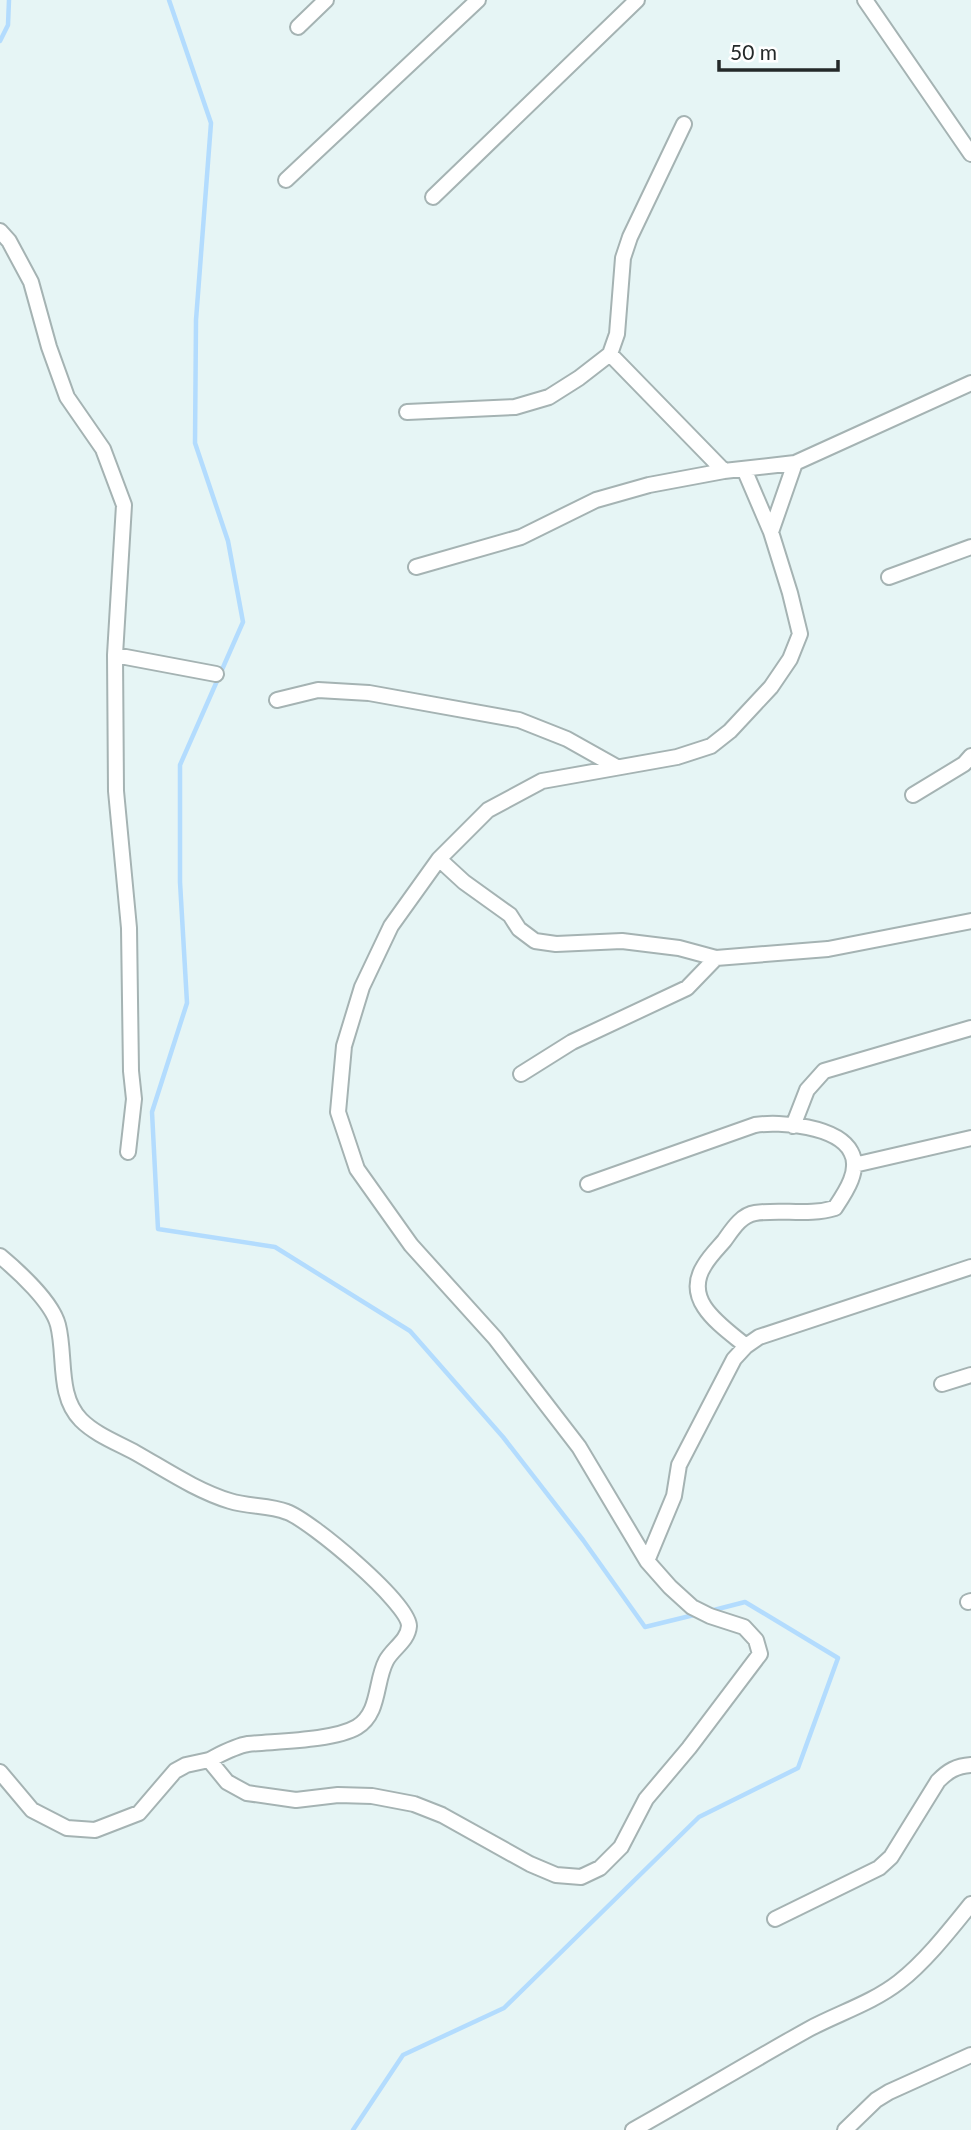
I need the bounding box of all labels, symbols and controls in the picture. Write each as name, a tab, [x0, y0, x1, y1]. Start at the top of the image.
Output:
scale bar	[719, 28, 838, 72]
text: 50 m	[730, 39, 777, 64]

